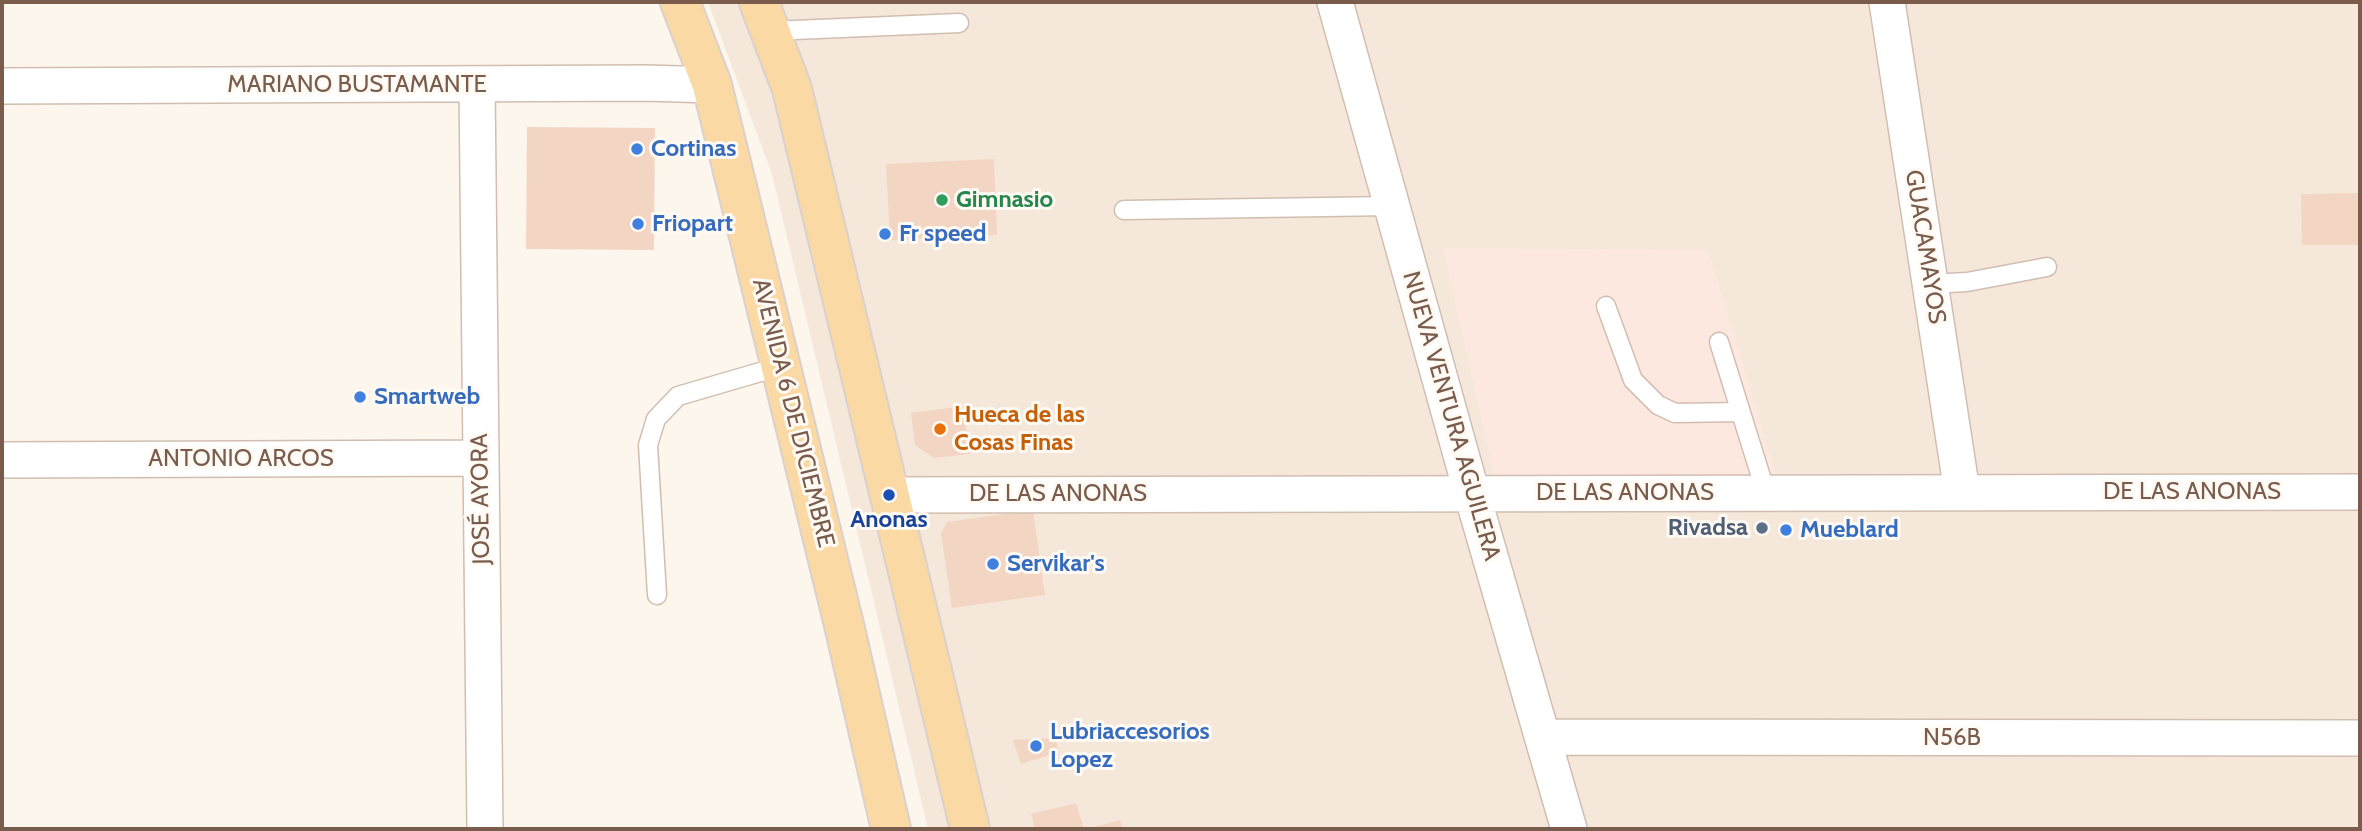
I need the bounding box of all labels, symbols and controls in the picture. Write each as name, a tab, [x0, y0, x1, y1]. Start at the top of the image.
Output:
street label: MARIANO BUSTAMANTE	[227, 71, 487, 99]
place label: Cortinas	[651, 135, 736, 163]
marker: Cortinas	[629, 141, 645, 157]
street label: GUACAMAYOS	[1899, 168, 1951, 326]
place label: Gimnasio	[956, 186, 1053, 214]
marker: Gimnasio	[934, 192, 950, 208]
place label: Friopart	[652, 210, 733, 238]
marker: Friopart	[630, 216, 646, 232]
place label: Fr speed	[899, 220, 986, 248]
marker: Fr speed	[877, 226, 893, 242]
street label: NUEVA VENTURA AGUILERA	[1396, 268, 1506, 564]
street label: AVENIDA 6 DE DICIEMBRE	[746, 275, 840, 551]
place label: Smartweb	[374, 383, 480, 411]
marker: Smartweb	[352, 389, 368, 405]
place label: Hueca de las Cosas Finas	[954, 401, 1085, 457]
marker: Hueca de las Cosas Finas	[932, 421, 948, 437]
street label: JOSÉ AYORA	[465, 433, 497, 565]
street label: ANTONIO ARCOS	[148, 445, 334, 473]
street label: DE LAS ANONAS	[2103, 478, 2281, 506]
street label: DE LAS ANONAS	[1536, 479, 1714, 507]
street label: DE LAS ANONAS	[969, 480, 1147, 508]
marker: Anonas	[881, 487, 897, 503]
place label: Anonas	[850, 506, 928, 534]
place label: Rivadsa	[1668, 514, 1748, 542]
place label: Mueblard	[1800, 516, 1899, 544]
marker: Rivadsa	[1754, 520, 1770, 536]
marker: Mueblard	[1778, 522, 1794, 538]
place label: Servikar's	[1007, 550, 1105, 578]
marker: Servikar's	[985, 556, 1001, 572]
place label: Lubriaccesorios Lopez	[1050, 718, 1210, 774]
street label: N56B	[1923, 724, 1981, 752]
marker: Lubriaccesorios Lopez	[1028, 738, 1044, 754]

